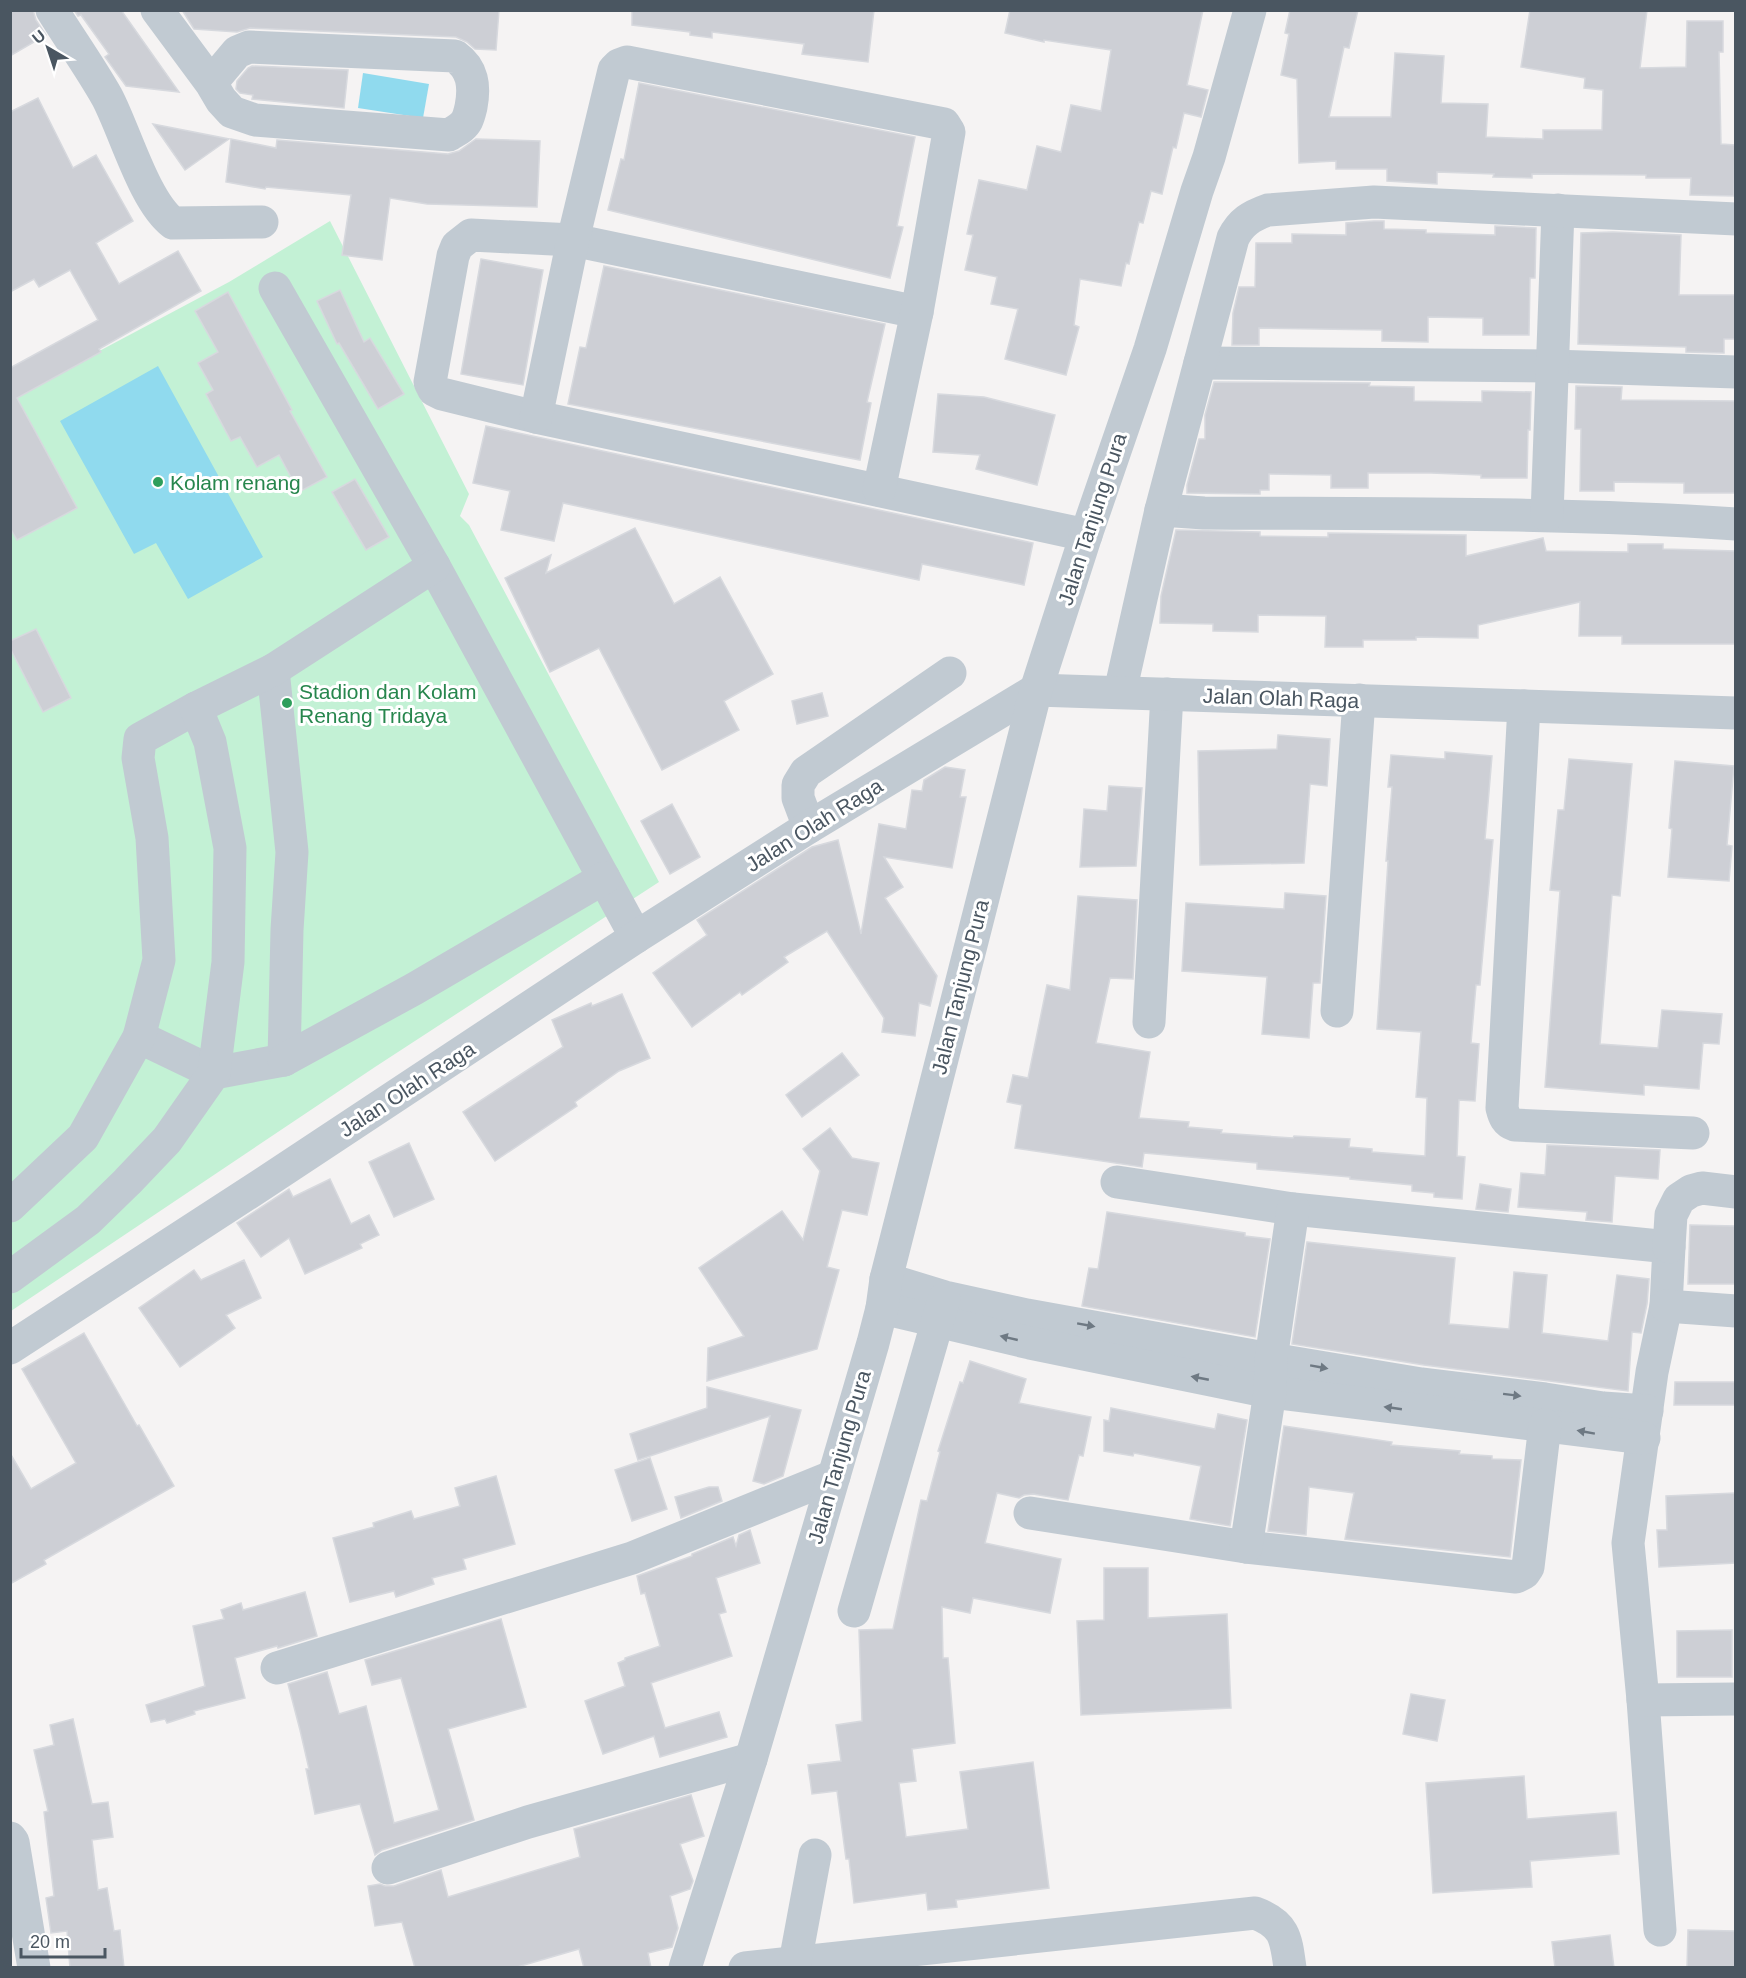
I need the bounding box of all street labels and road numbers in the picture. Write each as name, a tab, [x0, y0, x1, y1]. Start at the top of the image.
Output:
street label: Jalan Tanjung Pura	[1053, 430, 1131, 608]
street label: Jalan Olah Raga	[1202, 684, 1360, 712]
street label: Jalan Olah Raga	[742, 774, 887, 876]
street label: Jalan Tanjung Pura	[927, 897, 993, 1077]
street label: Jalan Olah Raga	[335, 1037, 479, 1141]
street label: Jalan Tanjung Pura	[803, 1367, 875, 1546]

